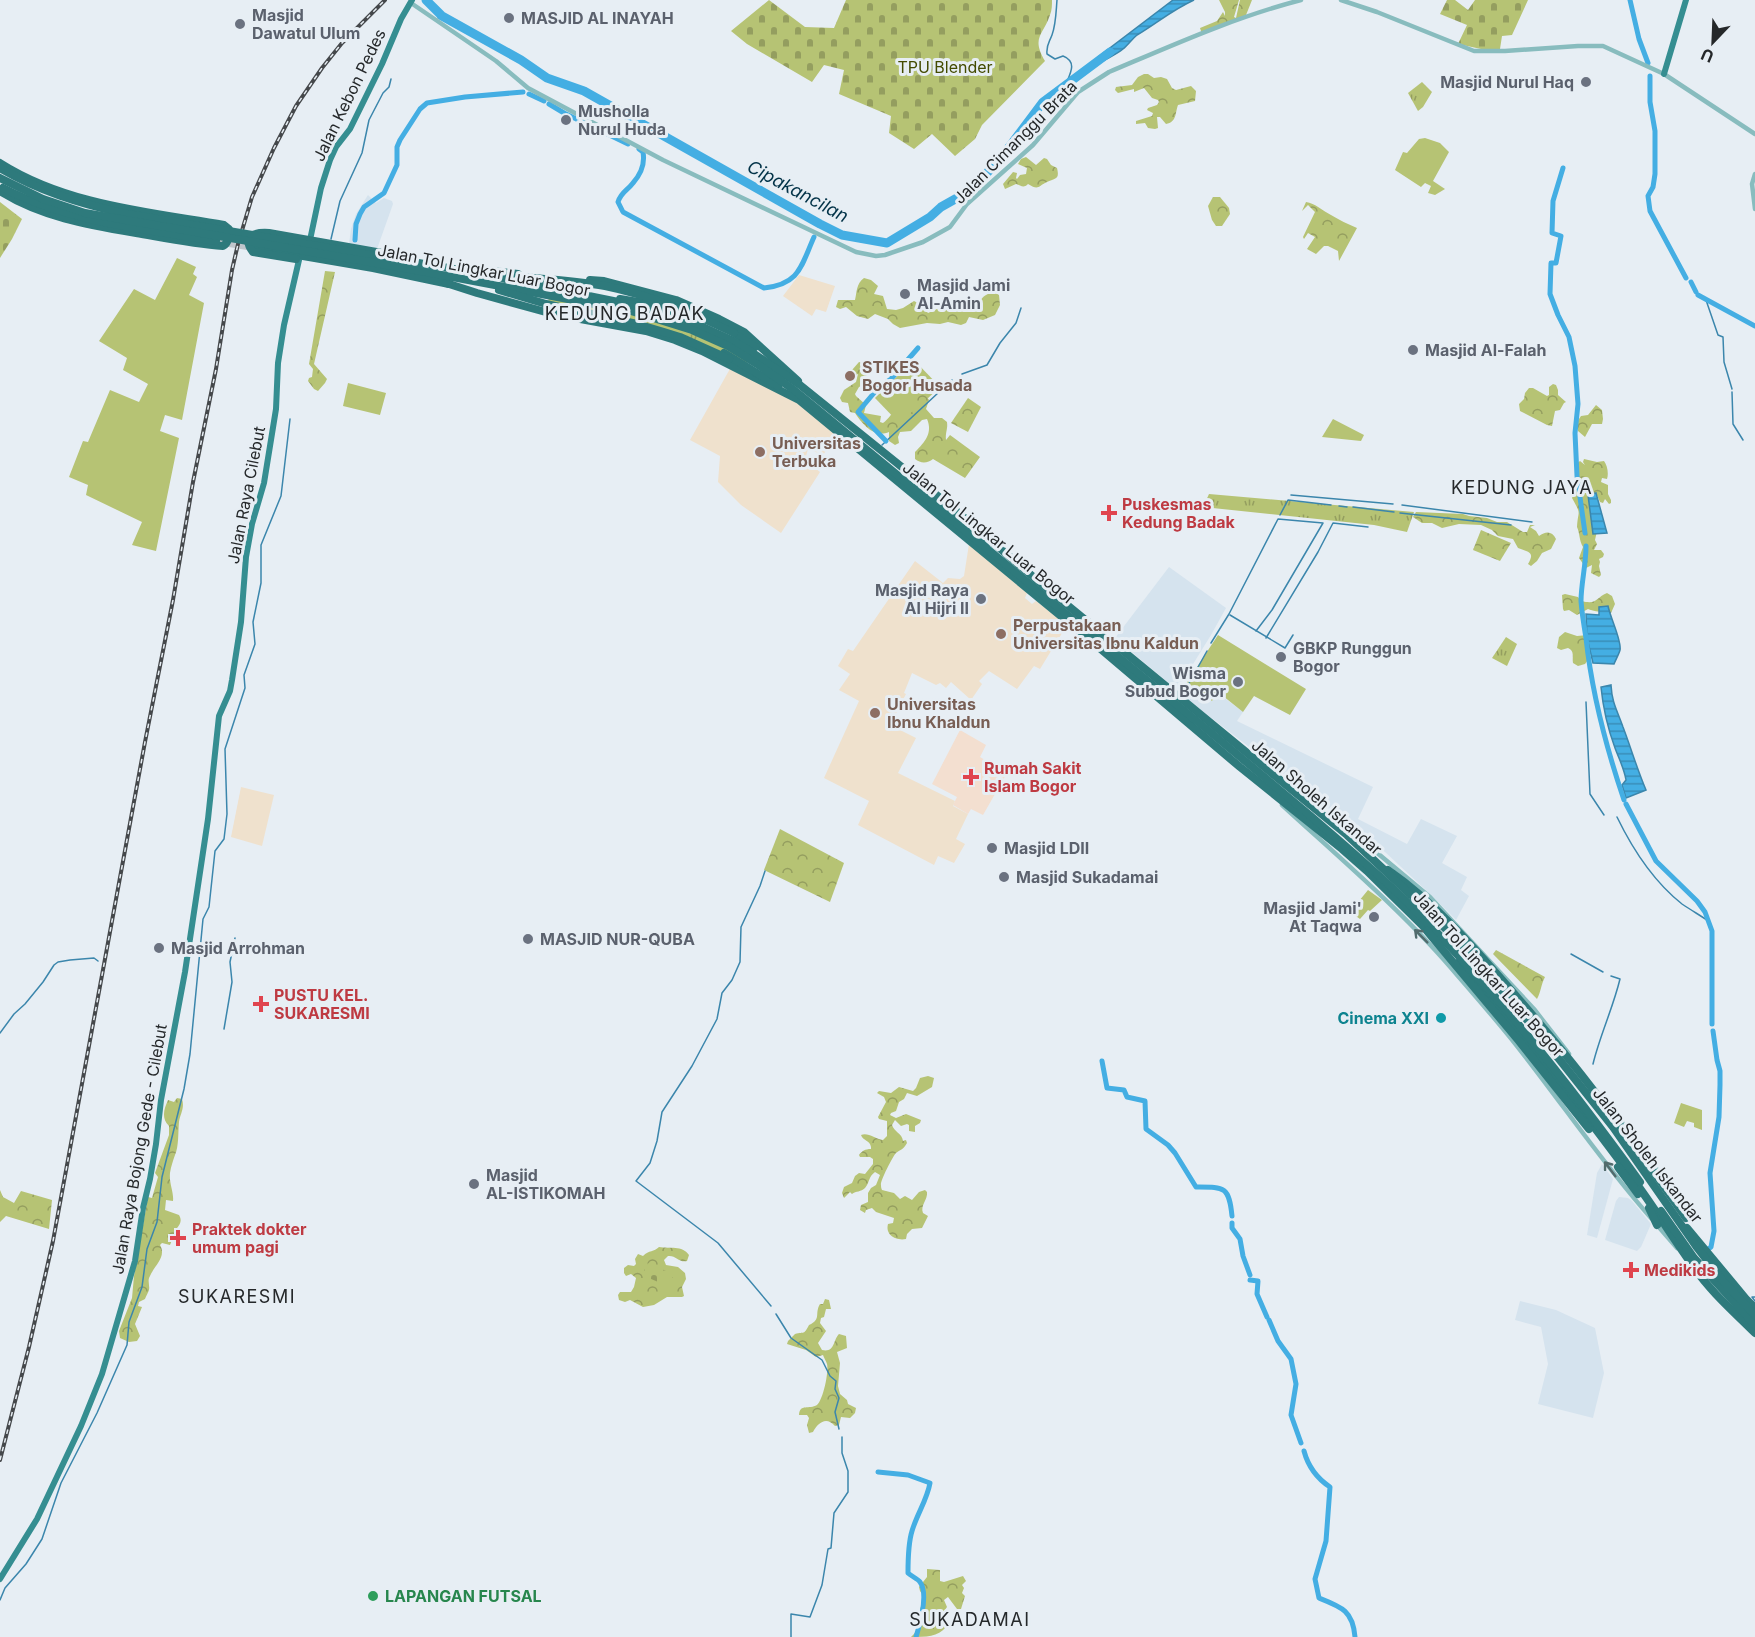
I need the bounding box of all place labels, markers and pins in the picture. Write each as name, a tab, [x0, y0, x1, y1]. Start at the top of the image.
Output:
place label: Masjid Dawatul Ulum	[252, 5, 360, 43]
place label: MASJID AL INAYAH	[521, 8, 674, 28]
marker: MASJID AL INAYAH	[502, 11, 516, 25]
marker: Masjid Dawatul Ulum	[233, 17, 247, 31]
place label: Masjid Nurul Haq	[1440, 72, 1574, 92]
marker: Masjid Nurul Haq	[1579, 75, 1593, 89]
place label: Musholla Nurul Huda	[578, 101, 666, 139]
marker: Musholla Nurul Huda	[559, 113, 573, 127]
place label: Masjid Jami Al-Amin	[917, 275, 1010, 313]
marker: Masjid Jami Al-Amin	[898, 287, 912, 301]
place label: Masjid Al-Falah	[1425, 340, 1546, 360]
marker: Masjid Al-Falah	[1406, 343, 1420, 357]
place label: STIKES Bogor Husada	[862, 357, 972, 395]
marker: STIKES Bogor Husada	[843, 369, 857, 383]
place label: Universitas Terbuka	[772, 433, 861, 471]
marker: Universitas Terbuka	[753, 445, 767, 459]
place label: Puskesmas Kedung Badak	[1122, 494, 1236, 532]
marker: Puskesmas Kedung Badak	[1100, 504, 1118, 522]
place label: Masjid Raya Al Hijri II	[875, 580, 969, 618]
marker: Masjid Raya Al Hijri II	[974, 592, 988, 606]
place label: Perpustakaan Universitas Ibnu Kaldun	[1013, 615, 1199, 653]
marker: Perpustakaan Universitas Ibnu Kaldun	[994, 627, 1008, 641]
place label: GBKP Runggun Bogor	[1293, 638, 1412, 676]
marker: GBKP Runggun Bogor	[1274, 650, 1288, 664]
place label: Wisma Subud Bogor	[1125, 663, 1226, 701]
marker: Wisma Subud Bogor	[1231, 675, 1245, 689]
place label: Universitas Ibnu Khaldun	[887, 694, 990, 732]
marker: Universitas Ibnu Khaldun	[868, 706, 882, 720]
place label: Rumah Sakit Islam Bogor	[984, 758, 1081, 796]
marker: Rumah Sakit Islam Bogor	[962, 768, 980, 786]
place label: Masjid LDII	[1004, 838, 1089, 858]
marker: Masjid LDII	[985, 841, 999, 855]
place label: Masjid Sukadamai	[1016, 867, 1158, 887]
marker: Masjid Sukadamai	[997, 870, 1011, 884]
place label: Masjid Jami' At Taqwa	[1263, 898, 1362, 936]
marker: Masjid Jami' At Taqwa	[1367, 910, 1381, 924]
place label: MASJID NUR-QUBA	[540, 929, 695, 949]
marker: MASJID NUR-QUBA	[521, 932, 535, 946]
place label: Masjid Arrohman	[171, 938, 305, 958]
marker: Masjid Arrohman	[152, 941, 166, 955]
place label: PUSTU KEL. SUKARESMI	[274, 985, 370, 1023]
marker: PUSTU KEL. SUKARESMI	[252, 995, 270, 1013]
place label: Cinema XXI	[1338, 1008, 1429, 1028]
marker: Cinema XXI	[1434, 1011, 1448, 1025]
place label: Masjid AL-ISTIKOMAH	[486, 1165, 606, 1203]
marker: Masjid AL-ISTIKOMAH	[467, 1177, 481, 1191]
place label: Praktek dokter umum pagi	[192, 1219, 307, 1257]
marker: Praktek dokter umum pagi	[169, 1229, 187, 1247]
place label: Medikids	[1644, 1260, 1716, 1280]
marker: Medikids	[1622, 1261, 1640, 1279]
place label: LAPANGAN FUTSAL	[385, 1586, 542, 1606]
marker: LAPANGAN FUTSAL	[366, 1589, 380, 1603]

